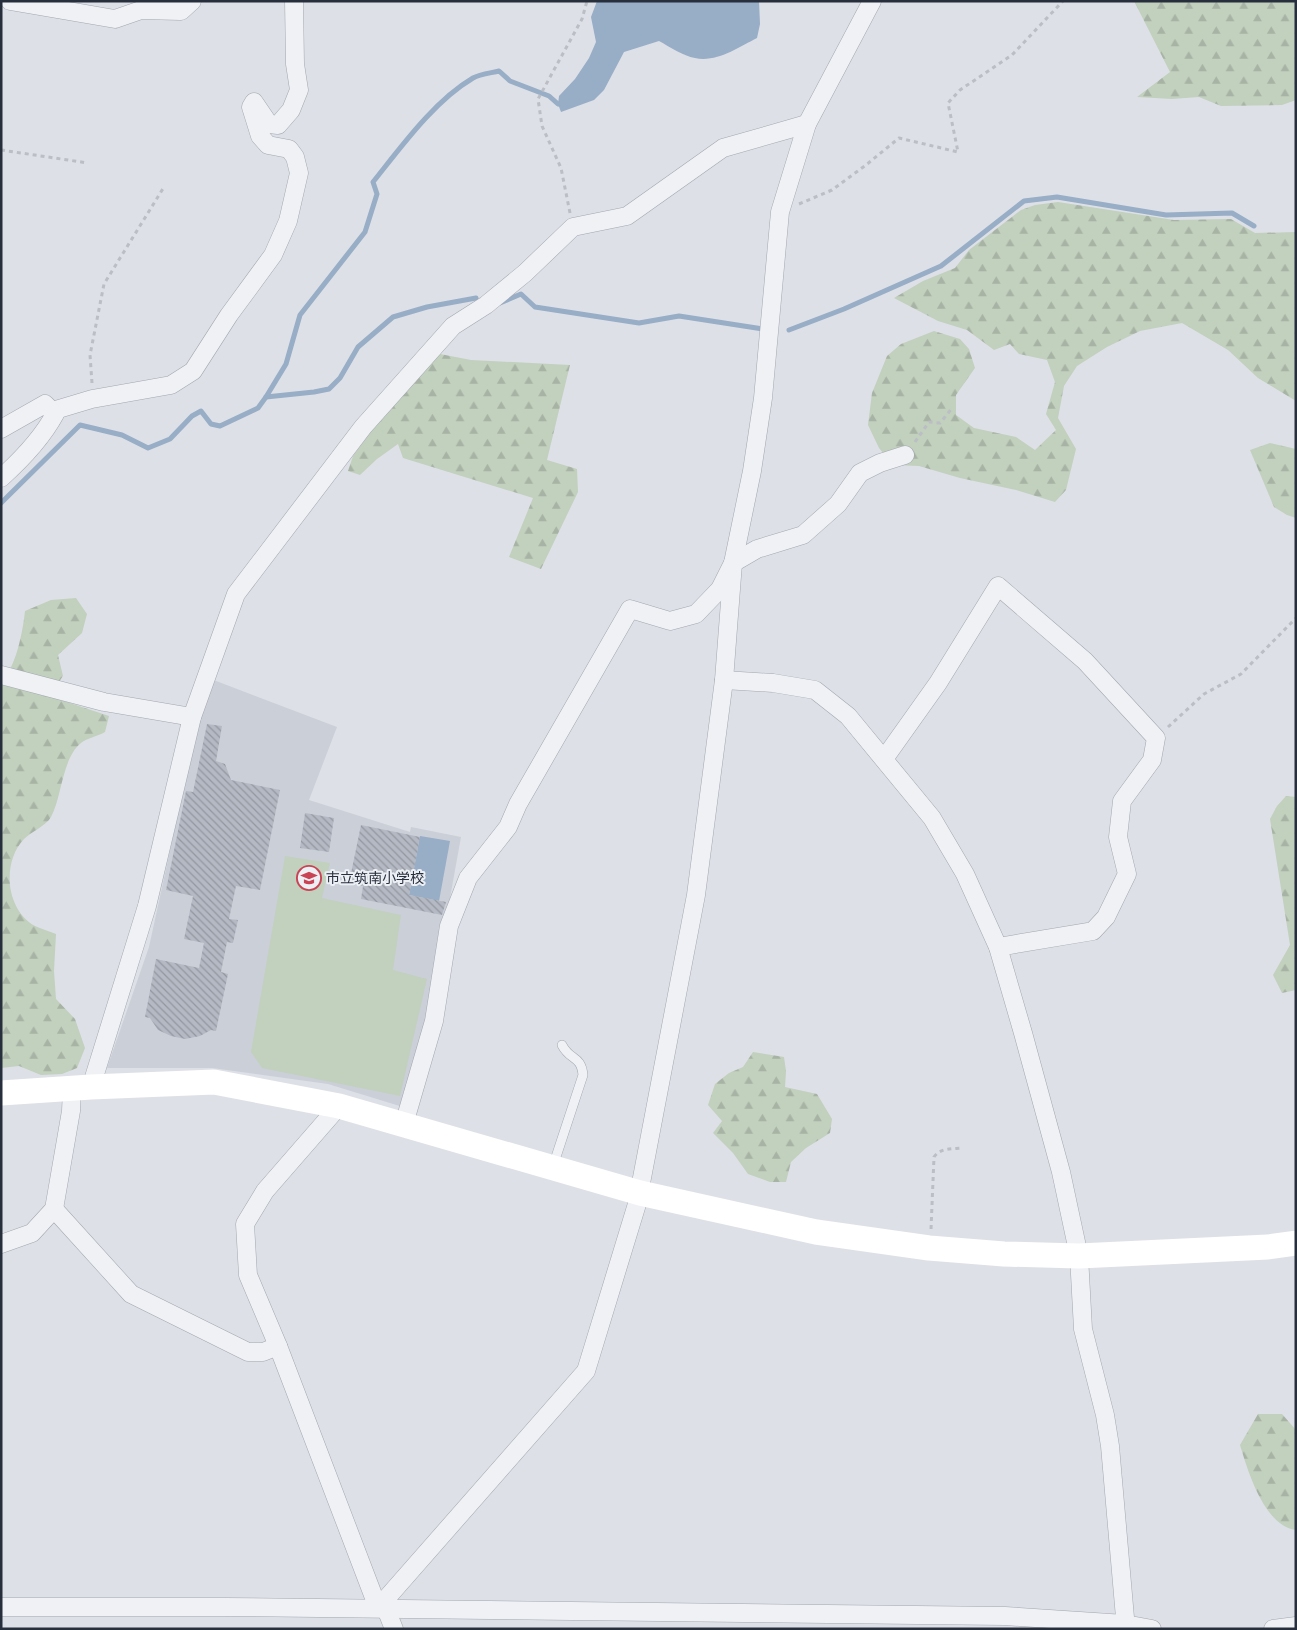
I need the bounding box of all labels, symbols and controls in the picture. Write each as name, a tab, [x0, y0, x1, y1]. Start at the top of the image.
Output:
school or university icon: 市立筑南小学校	[296, 865, 322, 891]
place label: 市立筑南小学校	[326, 870, 424, 886]

